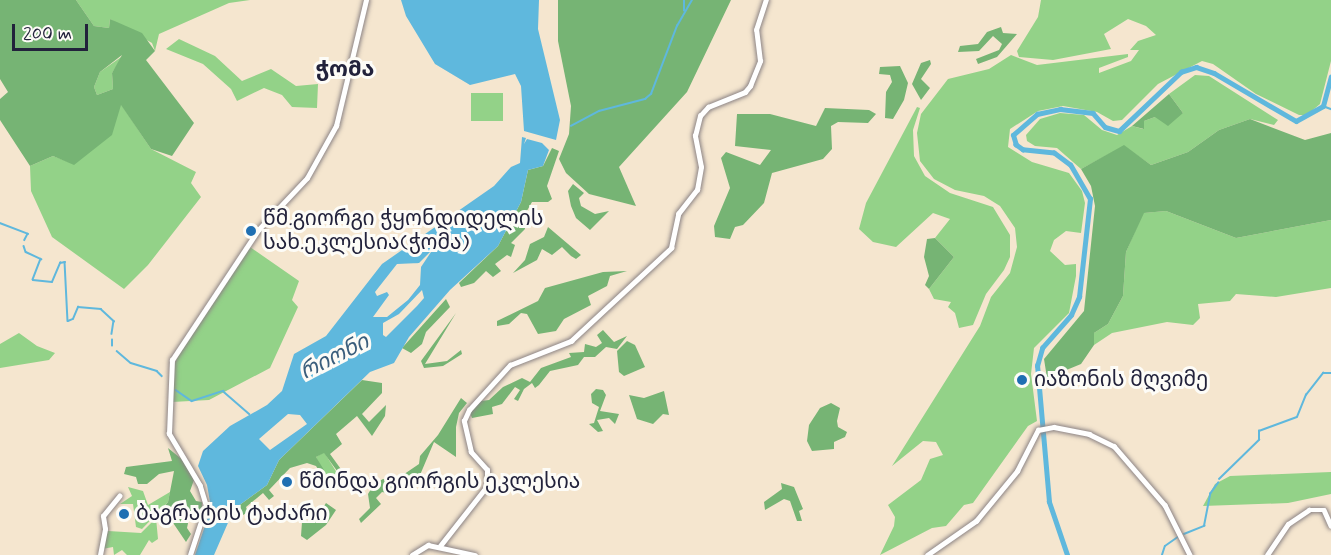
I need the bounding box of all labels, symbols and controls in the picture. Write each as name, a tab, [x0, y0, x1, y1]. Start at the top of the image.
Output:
scale bar	[15, 12, 92, 50]
text: 200 m	[23, 22, 72, 46]
district label: ჭომა	[316, 58, 374, 84]
place label: წმ.გიორგი ჭყონდიდელის სახ.ეკლესია(ჭომა)	[263, 206, 543, 256]
marker: წმ.გიორგი ჭყონდიდელის სახ.ეკლესია(ჭომა)	[244, 224, 258, 238]
water label: რიონი	[296, 329, 374, 387]
place label: იაზონის მღვიმე	[1034, 367, 1208, 393]
marker: იაზონის მღვიმე	[1015, 373, 1029, 387]
place label: წმინდა გიორგის ეკლესია	[299, 469, 580, 495]
marker: წმინდა გიორგის ეკლესია	[280, 475, 294, 489]
place label: ბაგრატის ტაძარი	[136, 501, 328, 527]
marker: ბაგრატის ტაძარი	[117, 507, 131, 521]

